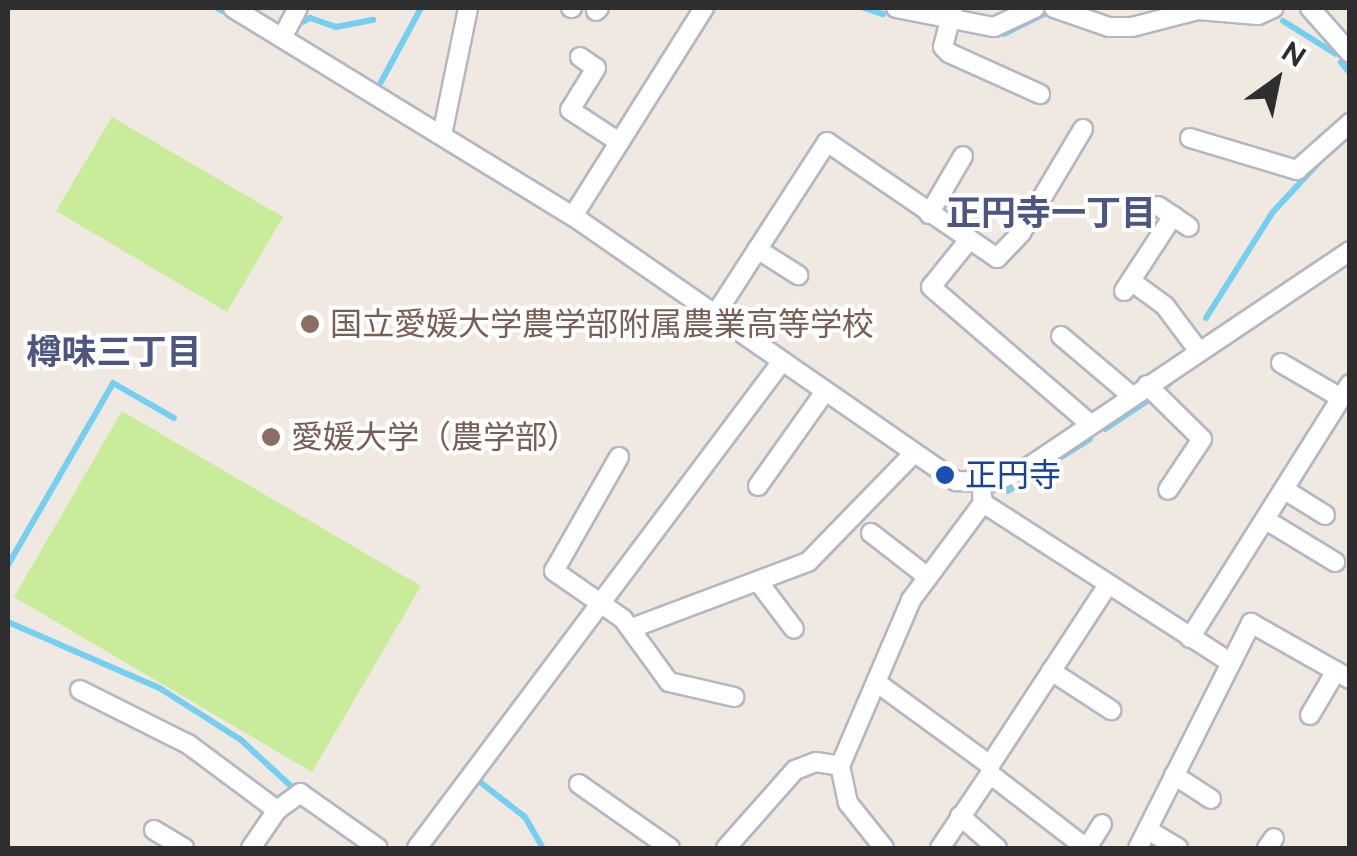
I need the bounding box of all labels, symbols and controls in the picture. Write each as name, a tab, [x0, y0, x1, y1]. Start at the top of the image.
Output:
north arrow	[1227, 30, 1327, 130]
text: N	[1276, 35, 1312, 74]
district label: 正円寺一丁目	[946, 192, 1156, 234]
place label: 国立愛媛大学農学部附属農業高等学校	[330, 305, 874, 343]
marker: 国立愛媛大学農学部附属農業高等学校	[299, 313, 321, 335]
district label: 樽味三丁目	[27, 331, 201, 373]
place label: 愛媛大学（農学部）	[291, 418, 579, 456]
marker: 愛媛大学（農学部）	[260, 426, 282, 448]
place label: 正円寺	[965, 456, 1061, 494]
marker: 正円寺	[934, 464, 956, 486]

